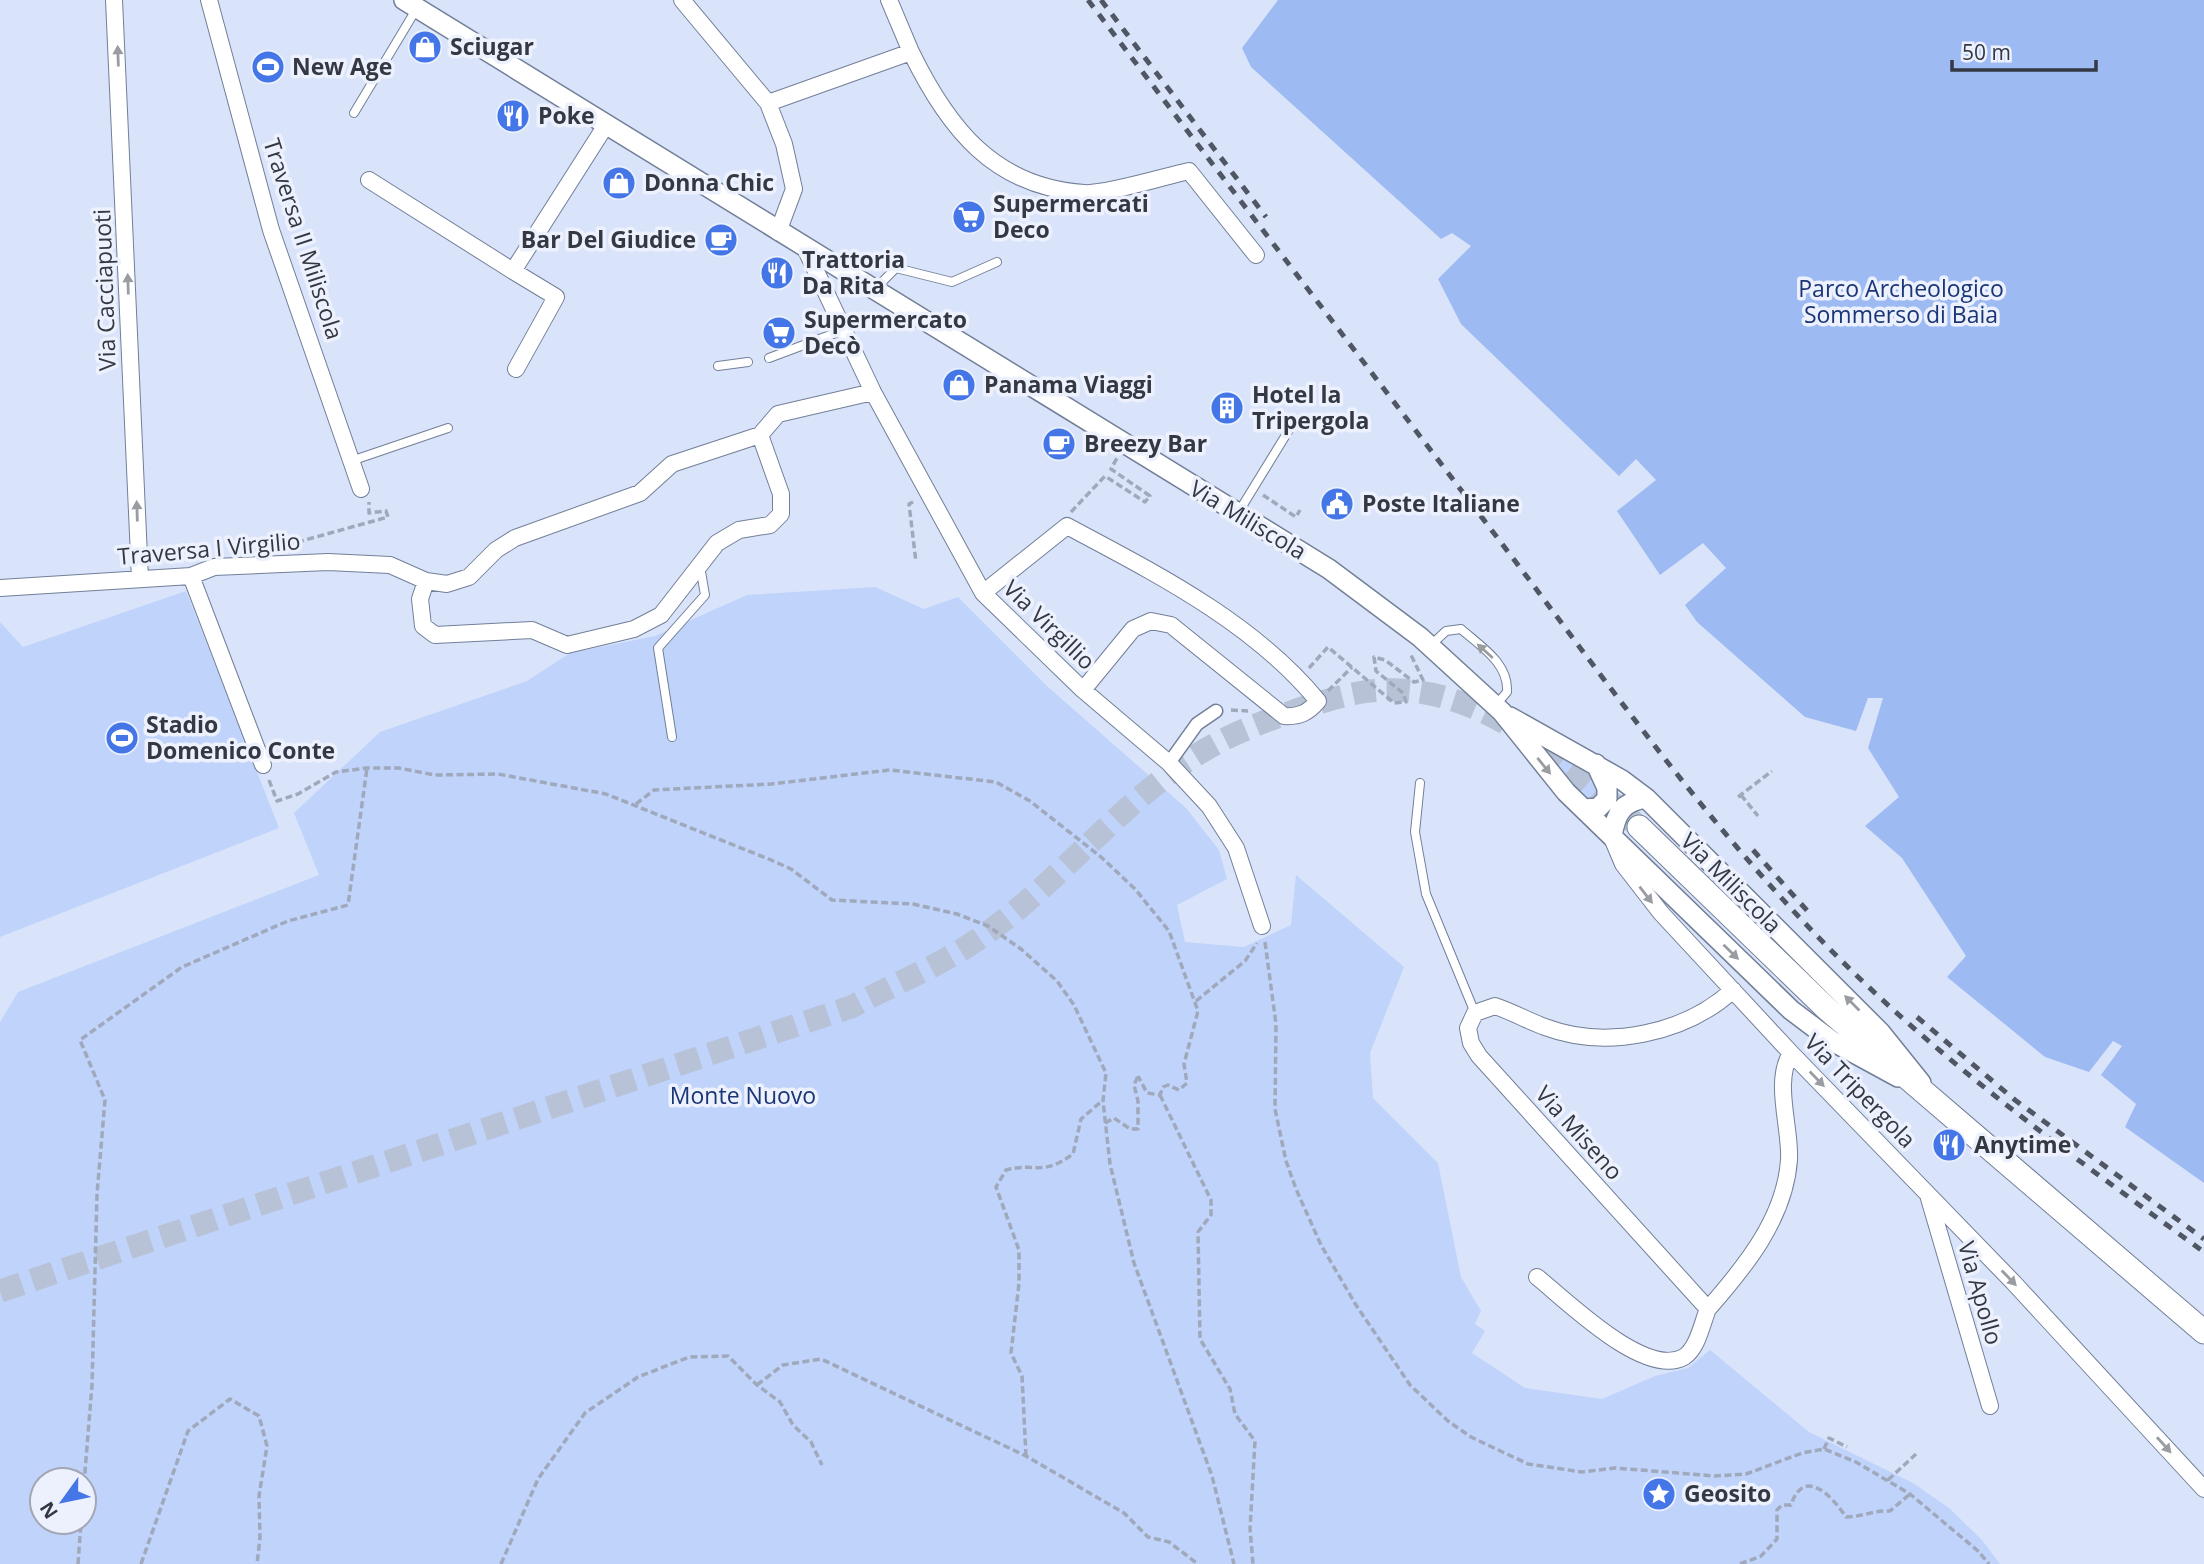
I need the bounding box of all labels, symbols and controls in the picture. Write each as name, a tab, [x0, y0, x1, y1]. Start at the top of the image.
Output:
shop icon: Sciugar	[406, 28, 444, 66]
scale bar	[1952, 28, 2096, 72]
place label: Sciugar	[450, 30, 534, 62]
text: 50 m	[1962, 38, 2011, 66]
one-way arrow	[113, 45, 124, 67]
sports icon: New Age	[249, 48, 287, 86]
place label: New Age	[292, 50, 392, 82]
restaurant icon: Poke	[494, 97, 532, 135]
place label: Poke	[538, 99, 595, 131]
street label: Traversa II Miliscola	[256, 134, 352, 343]
shop icon: Donna Chic	[600, 164, 638, 202]
place label: Donna Chic	[644, 166, 774, 198]
place label: Supermercati Deco	[993, 187, 1149, 245]
supermarket icon: Supermercati Deco	[950, 198, 988, 236]
street label: Via Cacciapuoti	[85, 208, 123, 372]
cafe icon: Bar Del Giudice	[702, 221, 740, 259]
place label: Bar Del Giudice	[521, 223, 696, 255]
place label: Trattoria Da Rita	[802, 243, 905, 301]
restaurant icon: Trattoria Da Rita	[758, 254, 796, 292]
one-way arrow	[122, 272, 133, 294]
park label: Parco Archeologico Sommerso di Baia	[1798, 272, 2004, 330]
place label: Supermercato Decò	[804, 303, 967, 361]
supermarket icon: Supermercato Decò	[760, 314, 798, 352]
shop icon: Panama Viaggi	[940, 366, 978, 404]
place label: Panama Viaggi	[984, 368, 1153, 400]
place label: Hotel la Tripergola	[1252, 378, 1370, 436]
building icon: Hotel la Tripergola	[1208, 389, 1246, 427]
cafe icon: Breezy Bar	[1040, 425, 1078, 463]
place label: Breezy Bar	[1084, 427, 1207, 459]
street label: Via Miliscola	[1184, 472, 1313, 567]
public building icon: Poste Italiane	[1318, 485, 1356, 523]
place label: Poste Italiane	[1362, 487, 1520, 519]
one-way arrow	[132, 500, 143, 522]
street label: Traversa I Virgilio	[116, 524, 302, 572]
street label: Via Virgillio	[997, 572, 1103, 676]
one-way arrow	[1477, 643, 1494, 659]
place label: Stadio Domenico Conte	[146, 708, 335, 766]
sports icon: Stadio Domenico Conte	[103, 719, 141, 757]
one-way arrow	[1537, 756, 1552, 774]
street label: Via Miliscola	[1674, 825, 1789, 940]
one-way arrow	[1638, 885, 1653, 903]
one-way arrow	[1722, 943, 1739, 959]
one-way arrow	[1844, 994, 1861, 1011]
street label: Via Tripergola	[1798, 1026, 1923, 1154]
one-way arrow	[1808, 1071, 1825, 1088]
street label: Via Miseno	[1529, 1078, 1631, 1186]
park label: Monte Nuovo	[670, 1079, 816, 1111]
restaurant icon: Anytime	[1930, 1126, 1968, 1164]
place label: Anytime	[1974, 1128, 2071, 1160]
street label: Via Apollo	[1951, 1237, 2011, 1348]
one-way arrow	[2001, 1269, 2017, 1287]
one-way arrow	[2155, 1436, 2171, 1453]
north arrow	[28, 1466, 98, 1536]
place icon: Geosito	[1640, 1475, 1678, 1513]
place label: Geosito	[1684, 1477, 1771, 1509]
text: N	[34, 1497, 64, 1524]

